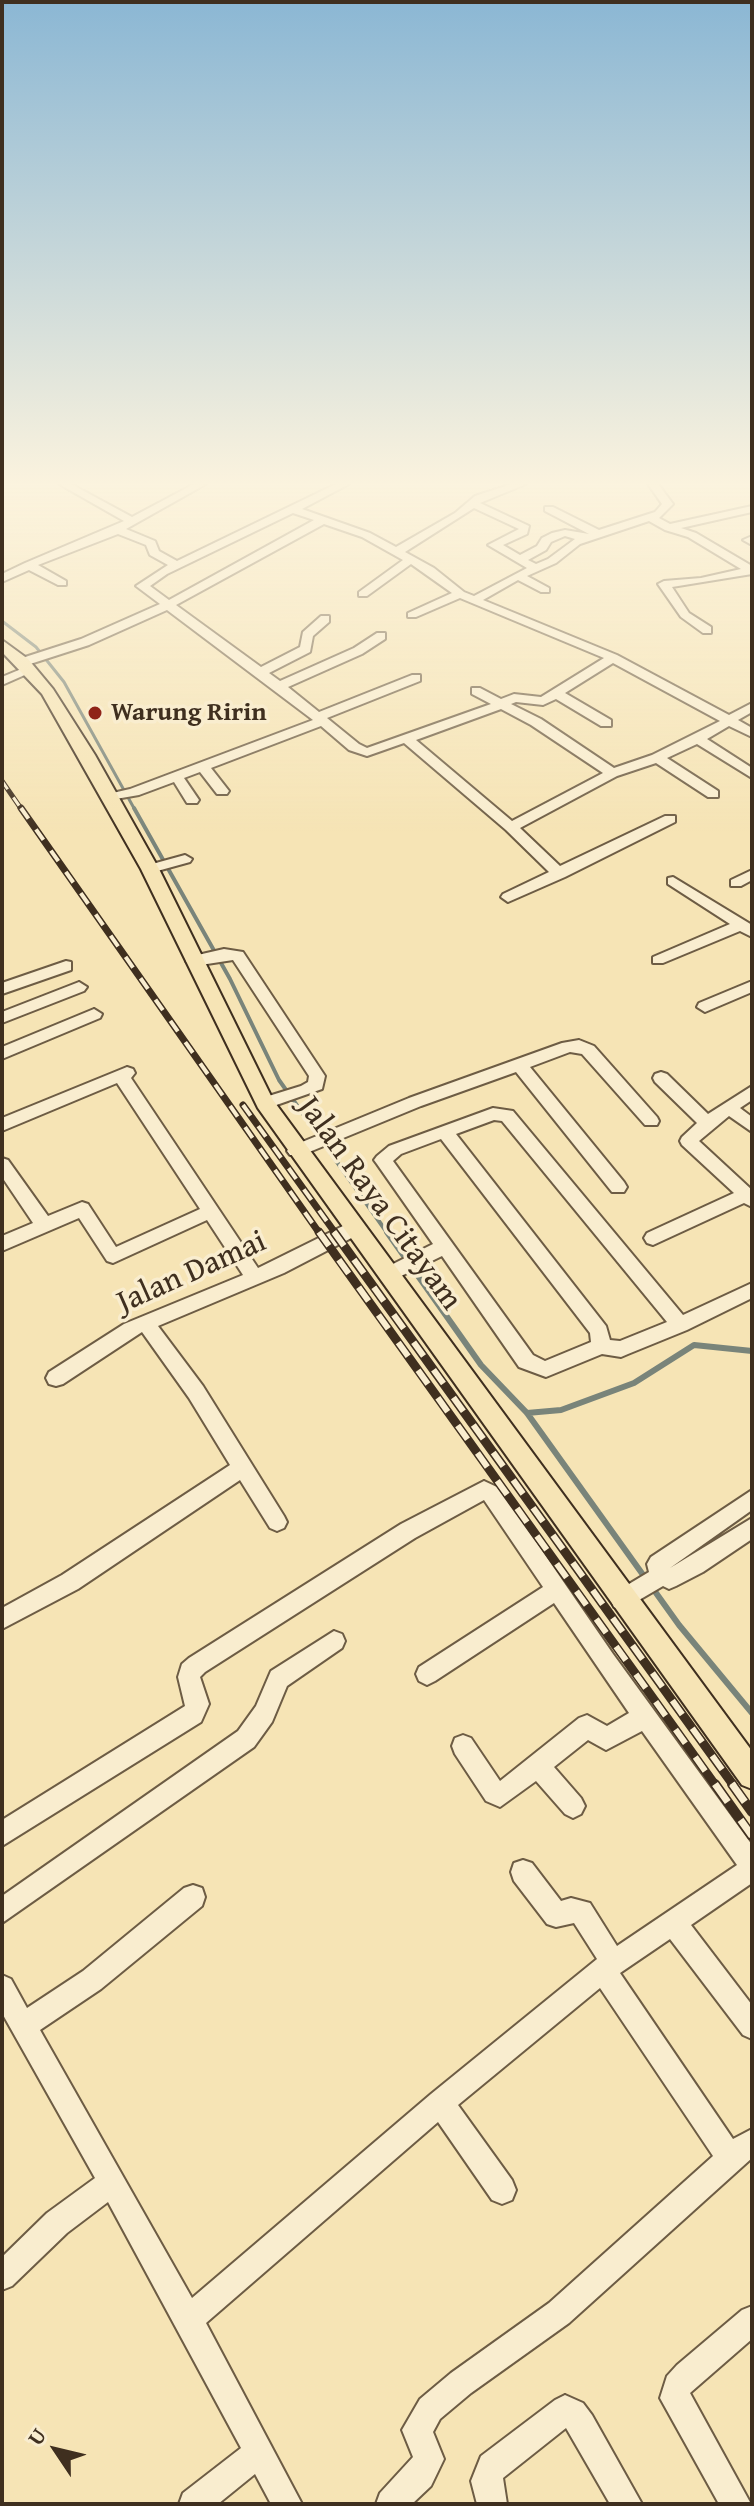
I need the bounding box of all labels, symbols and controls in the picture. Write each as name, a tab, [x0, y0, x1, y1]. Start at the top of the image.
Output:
place label: Warung Ririn	[111, 697, 267, 729]
marker: Warung Ririn	[86, 704, 104, 722]
street label: Jalan Raya Citayam	[289, 1090, 469, 1318]
street label: Jalan Damai	[111, 1223, 273, 1323]
north arrow	[16, 2410, 96, 2490]
text: U	[19, 2421, 54, 2451]

